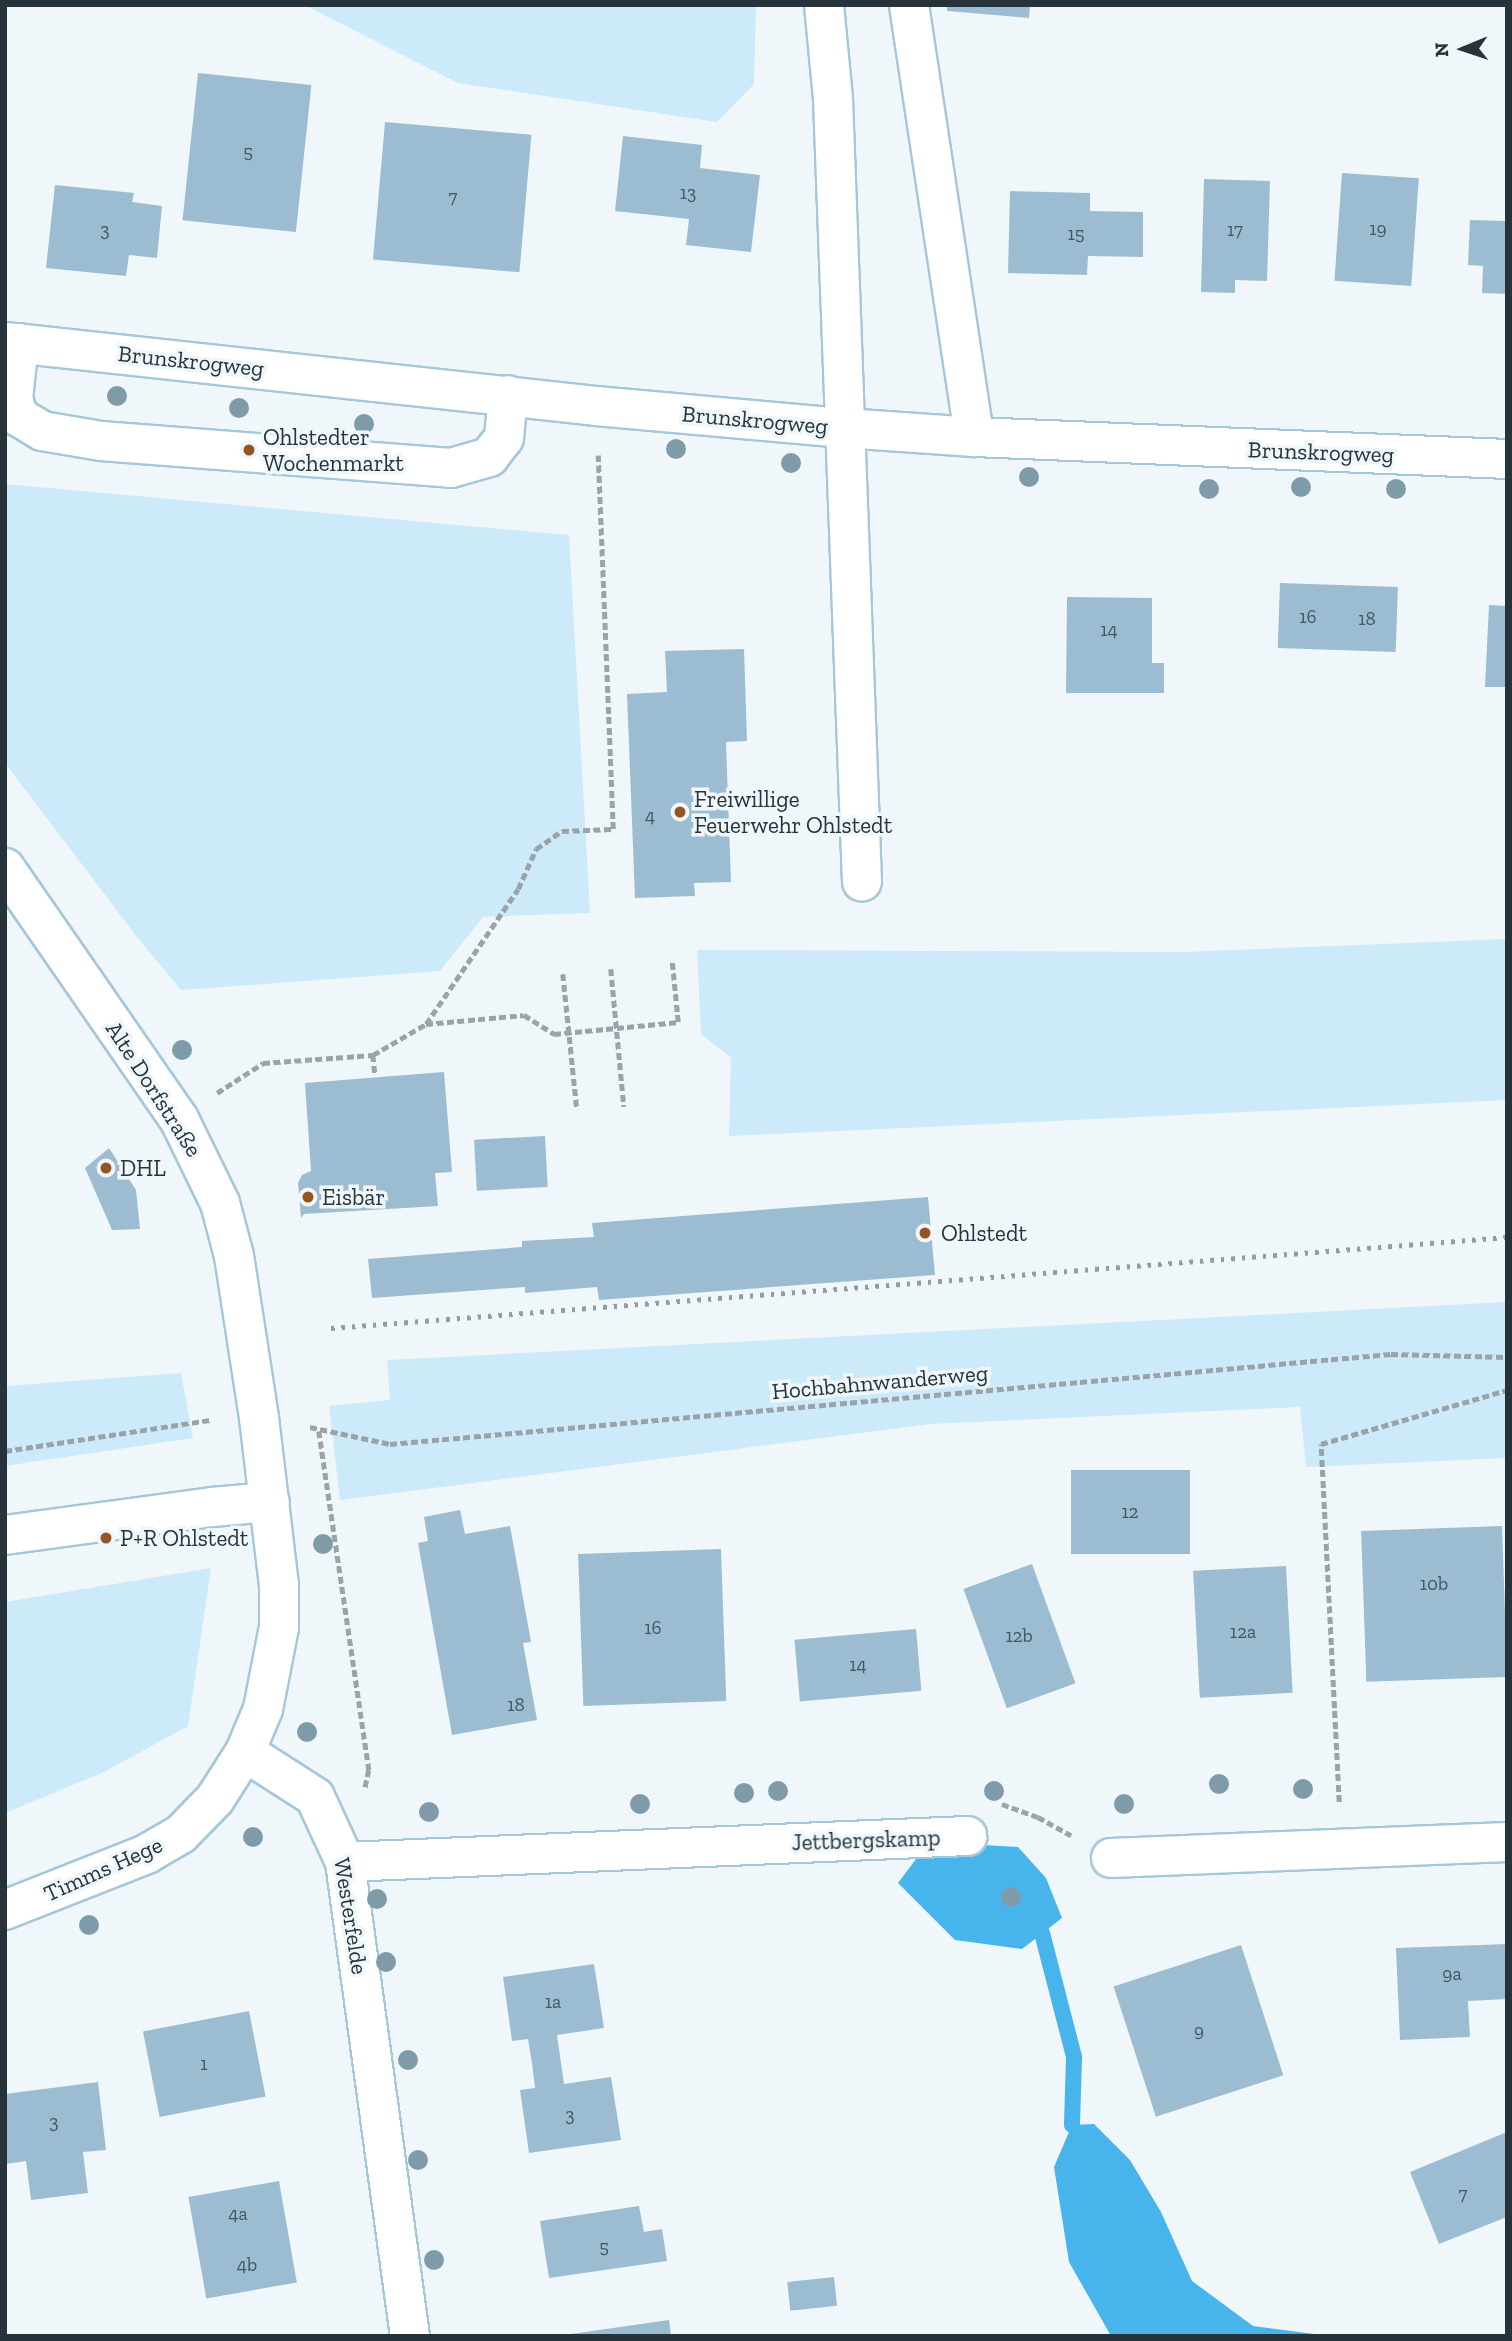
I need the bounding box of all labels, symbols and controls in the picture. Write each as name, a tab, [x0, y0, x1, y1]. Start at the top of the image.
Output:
north arrow	[1428, 14, 1498, 84]
text: N	[1430, 42, 1453, 57]
house number: 5	[243, 141, 253, 163]
house number: 13	[680, 182, 696, 204]
house number: 7	[449, 186, 457, 208]
house number: 19	[1369, 218, 1387, 240]
house number: 3	[100, 219, 110, 241]
house number: 17	[1227, 219, 1243, 241]
house number: 15	[1067, 223, 1085, 245]
street label: Brunskrogweg	[117, 340, 265, 382]
street label: Brunskrogweg	[681, 400, 829, 440]
place label: Ohlstedter Wochenmarkt	[263, 423, 404, 477]
street label: Brunskrogweg	[1247, 436, 1395, 468]
marker: Ohlstedter Wochenmarkt	[241, 442, 257, 458]
house number: 16	[1299, 606, 1317, 628]
house number: 18	[1358, 608, 1376, 630]
house number: 14	[1100, 619, 1118, 641]
place label: Freiwillige Feuerwehr Ohlstedt	[694, 785, 893, 839]
marker: Freiwillige Feuerwehr Ohlstedt	[672, 804, 688, 820]
house number: 4	[645, 805, 655, 827]
street label: Alte Dorfstraße	[100, 1016, 208, 1162]
place label: DHL	[120, 1154, 166, 1182]
marker: DHL	[98, 1160, 114, 1176]
place label: Eisbär	[322, 1183, 385, 1211]
marker: Eisbär	[300, 1189, 316, 1205]
place label: Ohlstedt	[941, 1219, 1027, 1247]
marker: Ohlstedt	[915, 1223, 935, 1243]
street label: Hochbahnwanderweg	[771, 1359, 989, 1405]
house number: 12	[1121, 1501, 1139, 1523]
place label: P+R Ohlstedt	[120, 1524, 248, 1552]
marker: P+R Ohlstedt	[98, 1530, 114, 1546]
house number: 10b	[1420, 1573, 1448, 1595]
house number: 16	[644, 1617, 662, 1639]
house number: 12a	[1230, 1621, 1256, 1643]
house number: 12b	[1005, 1625, 1033, 1647]
house number: 14	[849, 1654, 867, 1676]
house number: 18	[507, 1694, 525, 1716]
street label: Jettbergskamp	[791, 1824, 941, 1856]
street label: Timms Hege	[39, 1831, 167, 1907]
street label: Westerfelde	[328, 1856, 374, 1976]
house number: 9a	[1442, 1963, 1462, 1985]
house number: 1a	[545, 1991, 561, 2013]
house number: 9	[1194, 2020, 1204, 2042]
house number: 1	[200, 2053, 208, 2075]
house number: 3	[565, 2104, 575, 2126]
house number: 3	[49, 2111, 59, 2133]
house number: 7	[1459, 2183, 1467, 2205]
house number: 4a	[228, 2203, 248, 2225]
house number: 5	[599, 2236, 609, 2258]
house number: 4b	[237, 2254, 257, 2276]

